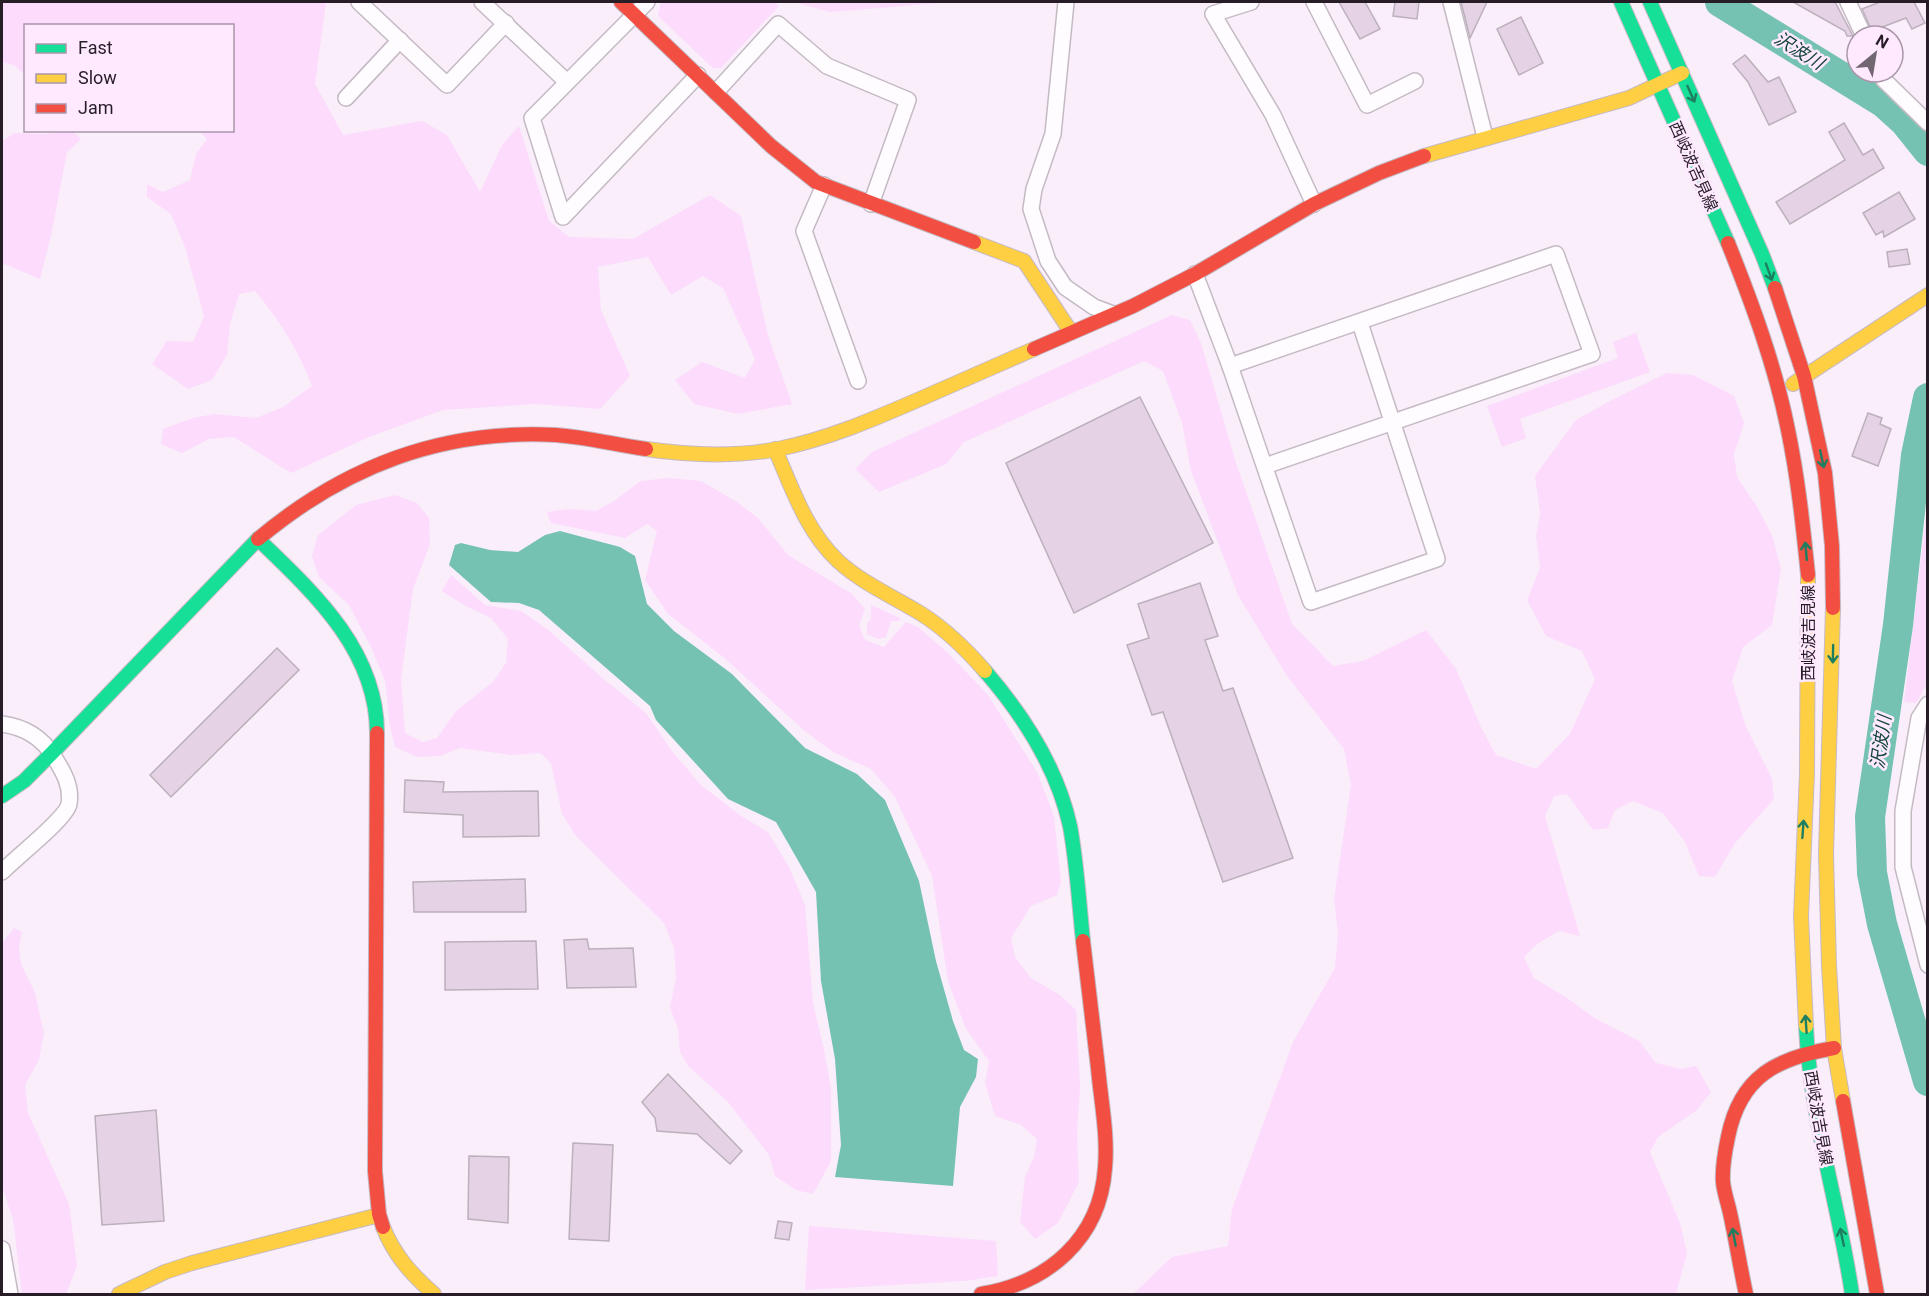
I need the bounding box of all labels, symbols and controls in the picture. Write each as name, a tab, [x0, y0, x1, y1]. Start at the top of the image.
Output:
legend	[24, 24, 234, 132]
north arrow	[1845, 24, 1905, 84]
water label: 沢波川	[1771, 27, 1829, 75]
text: N	[1873, 30, 1892, 52]
text: Fast	[78, 37, 113, 58]
text: Slow	[78, 67, 117, 88]
one-way arrow	[1685, 84, 1697, 102]
text: Jam	[78, 97, 114, 118]
street label: 西岐波吉見線	[1665, 118, 1722, 214]
one-way arrow	[1764, 262, 1775, 281]
one-way arrow	[1817, 449, 1828, 469]
one-way arrow	[1800, 541, 1811, 561]
street label: 西岐波吉見線	[1799, 585, 1818, 681]
one-way arrow	[1827, 643, 1838, 663]
water label: 沢波川	[1866, 712, 1895, 770]
one-way arrow	[1798, 820, 1809, 840]
one-way arrow	[1800, 1015, 1811, 1035]
street label: 西岐波吉見線	[1801, 1069, 1836, 1167]
one-way arrow	[1728, 1228, 1739, 1247]
one-way arrow	[1836, 1228, 1847, 1247]

